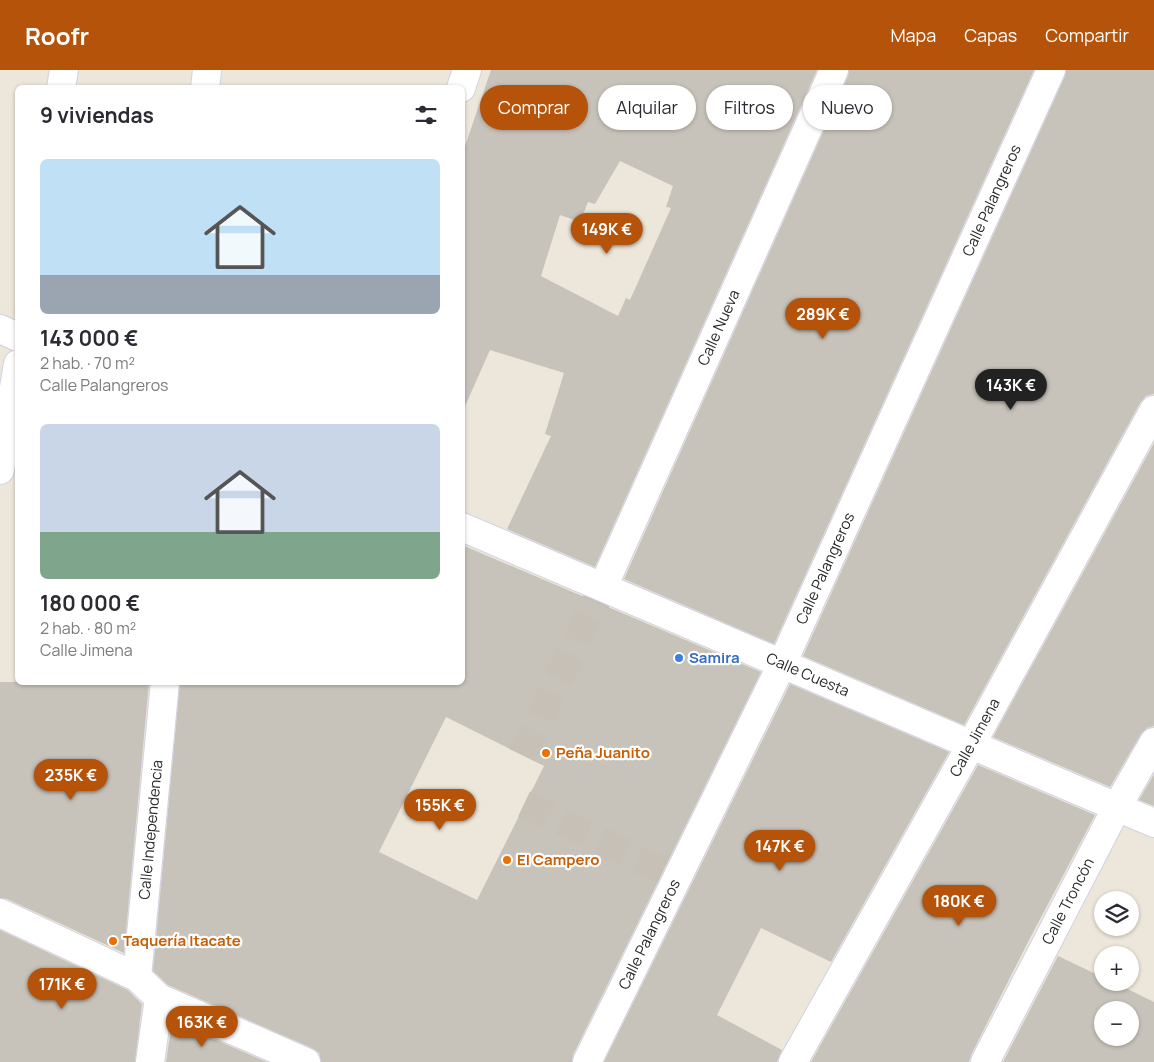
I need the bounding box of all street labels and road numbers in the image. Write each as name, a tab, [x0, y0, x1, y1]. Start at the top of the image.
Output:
street label: Calle Palangreros	[957, 141, 1026, 260]
street label: Calle Nueva	[692, 286, 745, 369]
street label: Calle Palangreros	[790, 509, 859, 628]
street label: Calle Cuesta	[763, 647, 853, 701]
street label: Calle Jimena	[944, 694, 1005, 780]
street label: Calle Independencia	[133, 759, 168, 900]
street label: Calle Troncón	[1037, 854, 1099, 948]
street label: Calle Palangreros	[613, 875, 685, 993]

